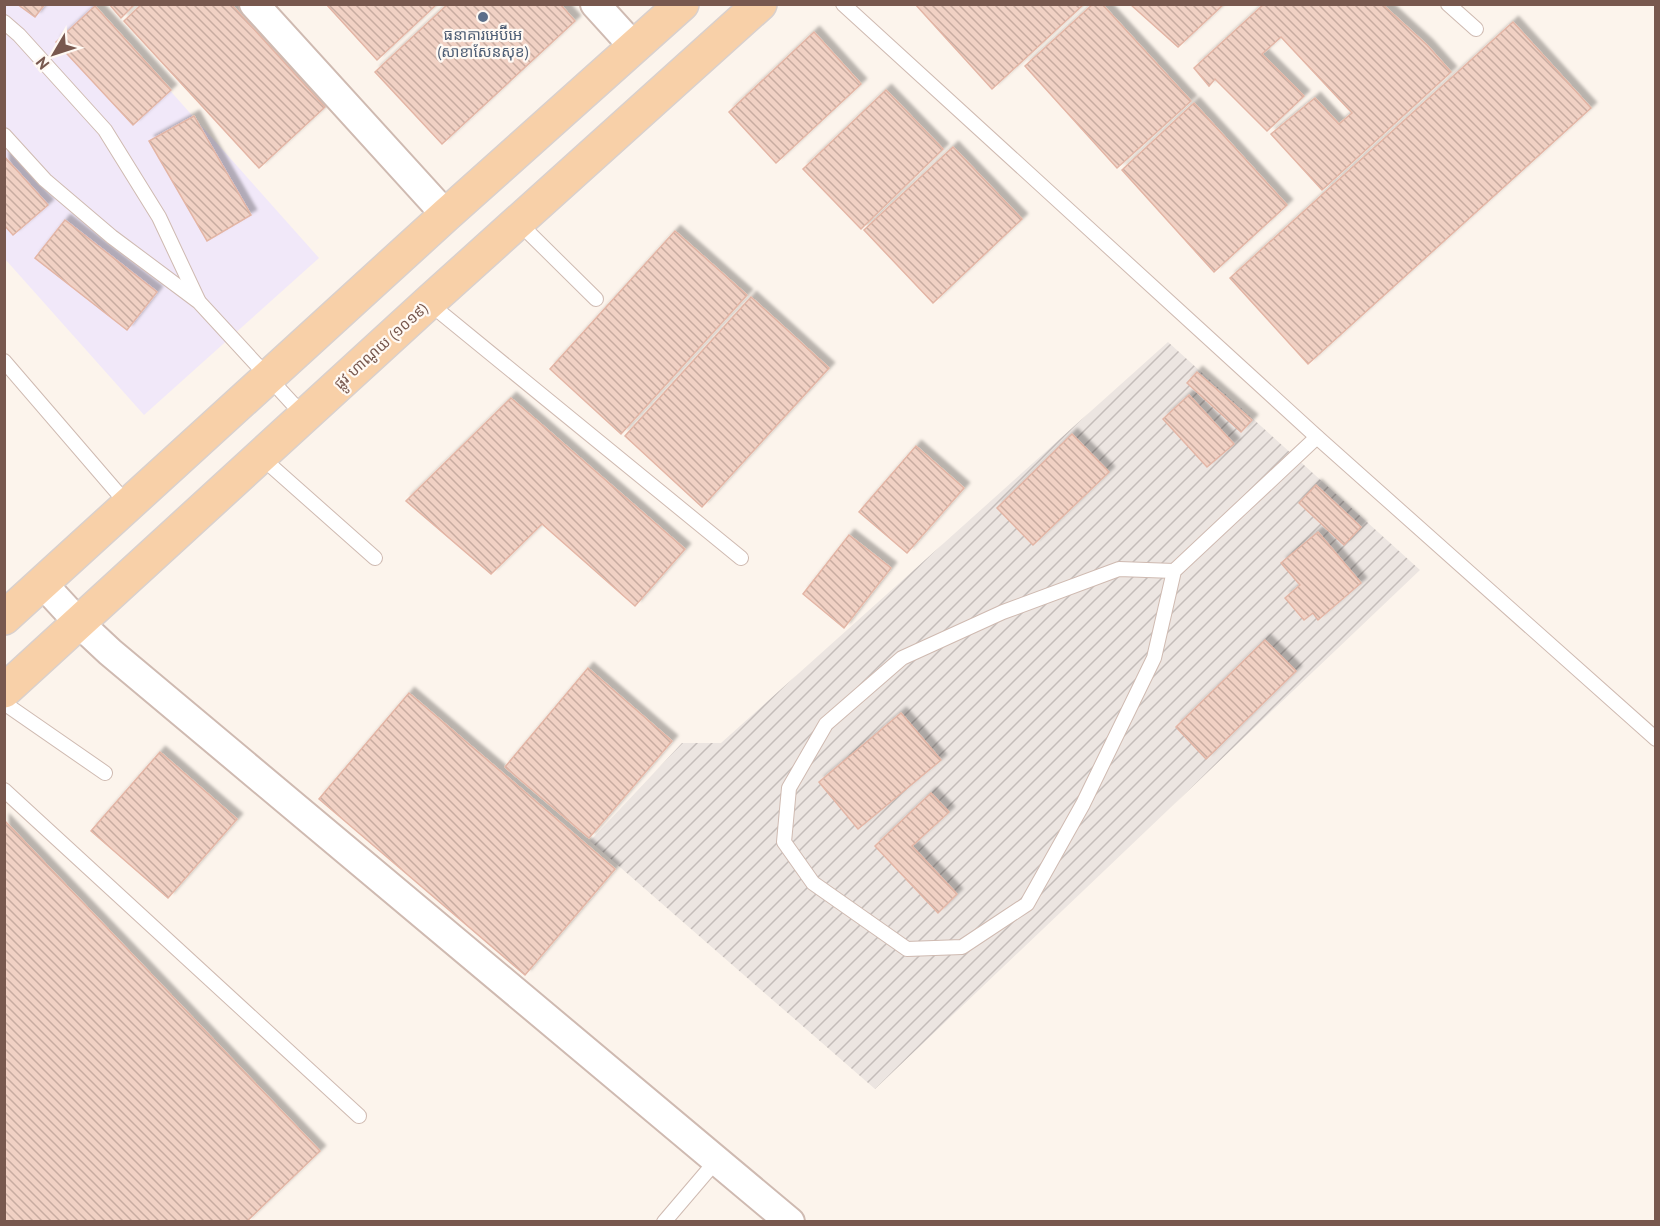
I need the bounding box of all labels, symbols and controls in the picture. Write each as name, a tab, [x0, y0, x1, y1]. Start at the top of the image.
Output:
marker: ធនាគារអេប៊ីអេ (សាខាសែនសុខ)	[476, 10, 490, 24]
north arrow	[24, 24, 84, 84]
place label: ធនាគារអេប៊ីអេ (សាខាសែនសុខ)	[437, 24, 529, 61]
text: N	[31, 53, 53, 74]
street label: ផ្លូវ ហាណូយ (១០១៩)	[330, 298, 435, 396]

